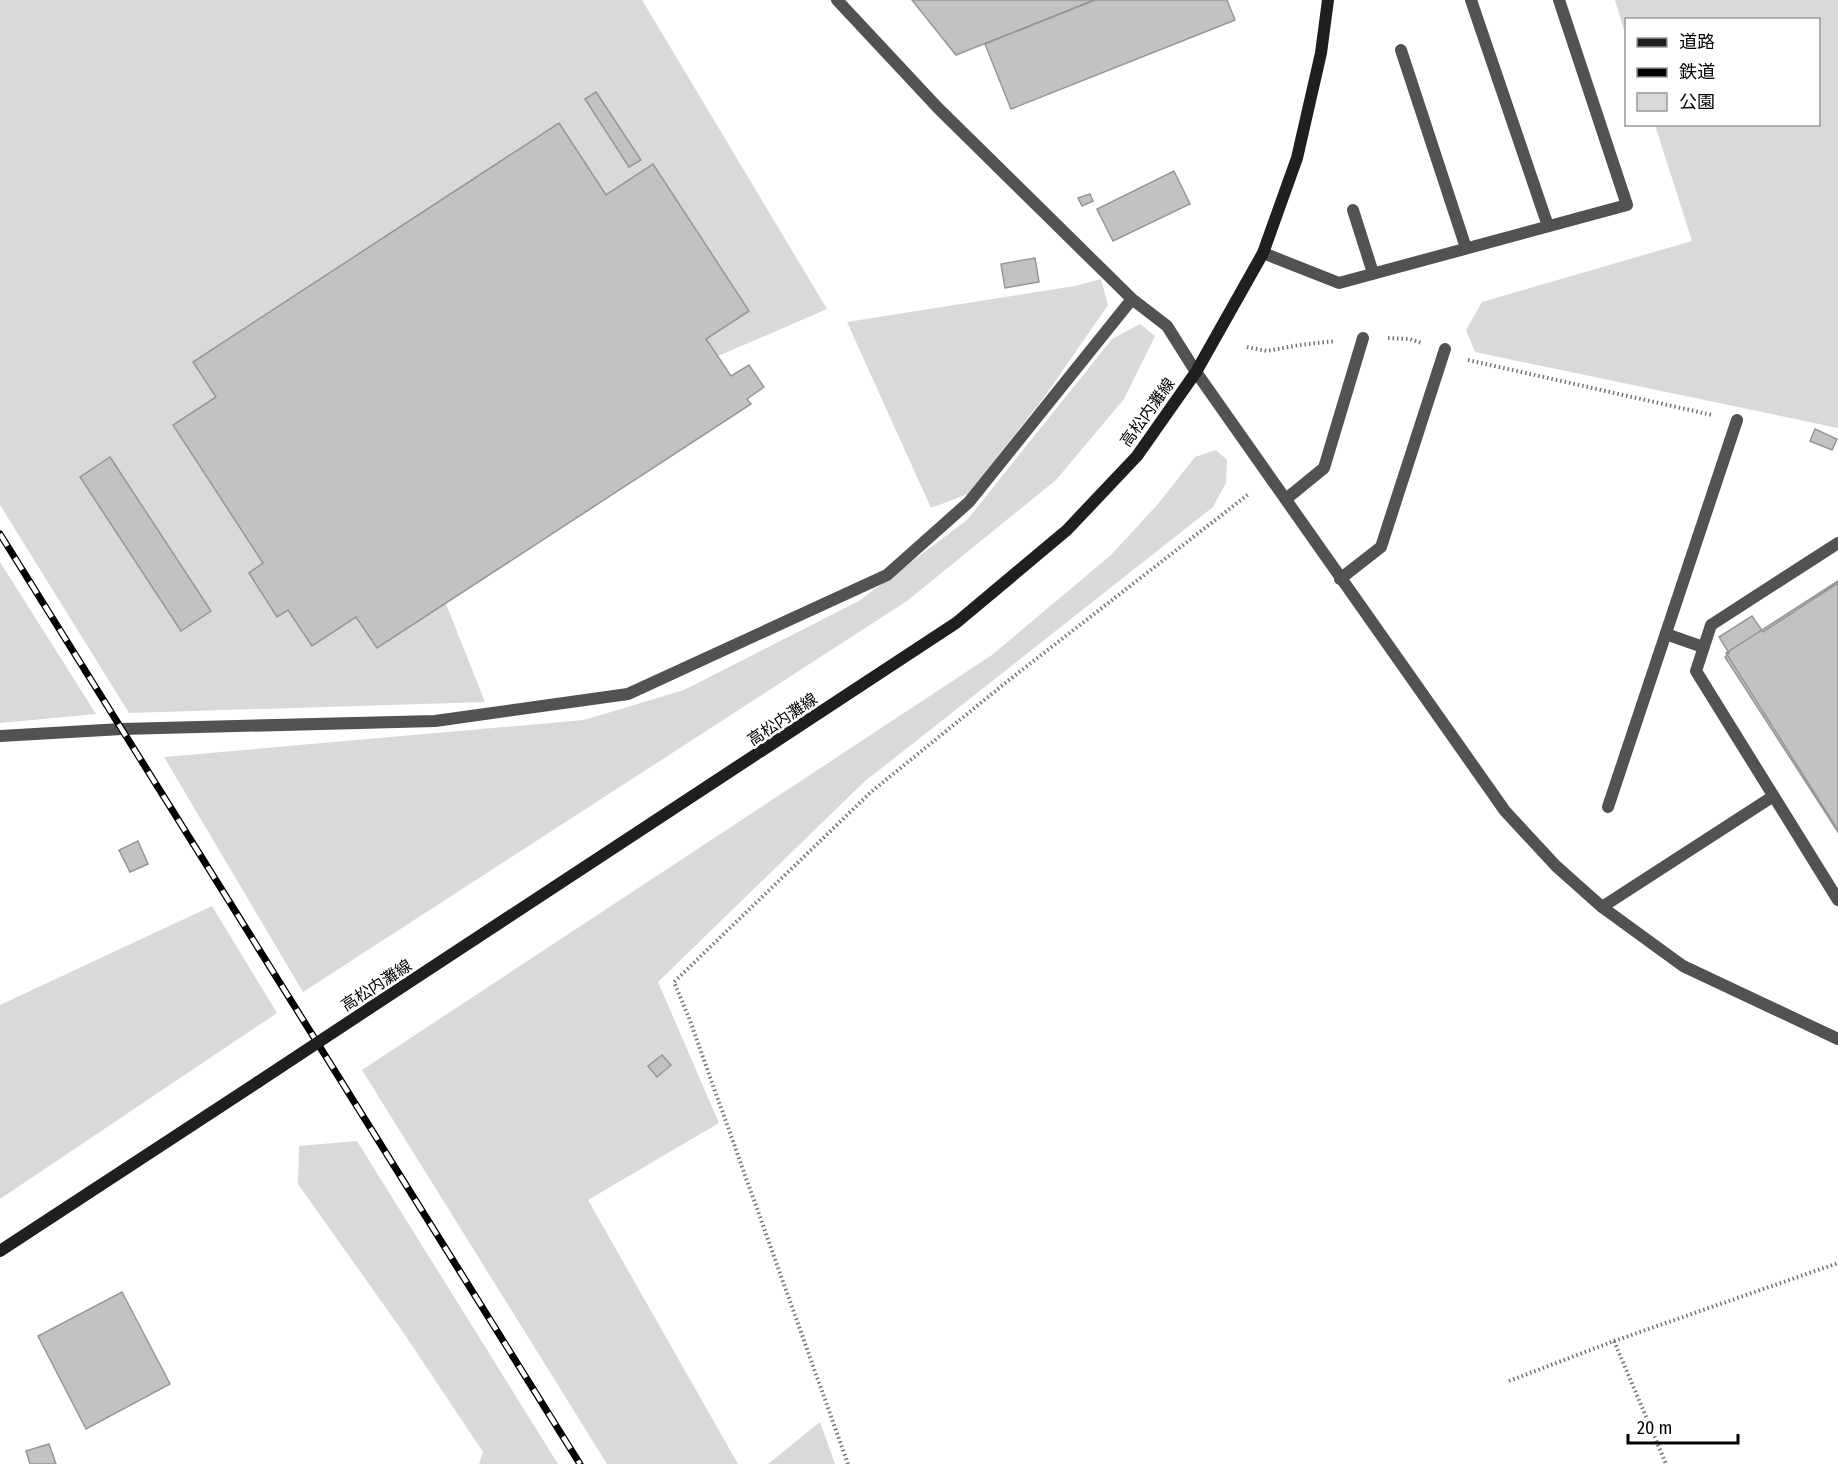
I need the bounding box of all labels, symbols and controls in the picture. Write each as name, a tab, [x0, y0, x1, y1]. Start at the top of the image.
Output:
legend	[1625, 18, 1820, 126]
text: 道路	[1679, 31, 1715, 53]
text: 鉄道	[1679, 61, 1715, 83]
text: 公園	[1679, 91, 1715, 113]
street label: 高松内灘線	[1116, 374, 1179, 450]
street label: 高松内灘線	[744, 689, 821, 750]
street label: 高松内灘線	[338, 956, 415, 1015]
scale bar	[1628, 1407, 1738, 1445]
text: 20 m	[1637, 1417, 1672, 1439]

